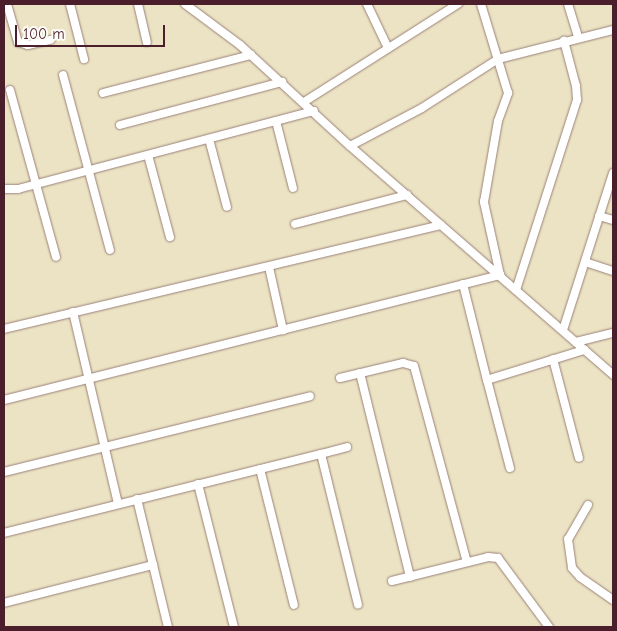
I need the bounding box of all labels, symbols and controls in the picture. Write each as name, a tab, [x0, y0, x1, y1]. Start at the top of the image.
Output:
scale bar	[18, 15, 168, 47]
text: 100 m	[23, 25, 65, 43]

